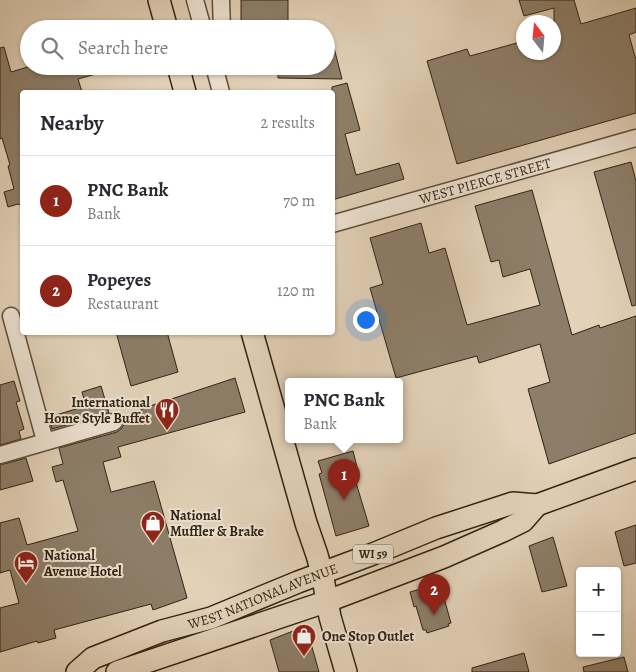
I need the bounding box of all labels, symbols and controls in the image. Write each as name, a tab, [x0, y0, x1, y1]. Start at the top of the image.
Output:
north arrow	[516, 15, 561, 60]
search box	[20, 20, 335, 75]
icon: search	[38, 34, 66, 62]
text: Search here	[78, 35, 168, 61]
text: Nearby	[40, 109, 103, 137]
text: 2 results	[260, 112, 315, 134]
street label: WEST PIERCE STREET	[416, 153, 554, 209]
text: PNC Bank	[87, 177, 168, 203]
text: 1	[53, 190, 59, 212]
text: 70 m	[283, 190, 315, 212]
text: Bank	[87, 203, 121, 225]
text: Popeyes	[87, 267, 151, 293]
text: 2	[52, 280, 60, 302]
text: 120 m	[277, 280, 315, 302]
text: Restaurant	[87, 293, 159, 315]
your location	[353, 307, 379, 333]
popup	[285, 378, 403, 443]
text: PNC Bank	[303, 387, 385, 413]
place label: International Home Style Buffet	[44, 393, 150, 428]
restaurant icon: International Home Style Buffet	[154, 397, 180, 431]
text: Bank	[303, 413, 337, 435]
pin: 1	[328, 459, 360, 500]
place label: National Muffler & Brake	[170, 506, 264, 541]
shop icon: National Muffler & Brake	[140, 510, 166, 544]
road number: WI 59	[353, 544, 393, 564]
place label: National Avenue Hotel	[43, 546, 122, 581]
hotel icon: National Avenue Hotel	[13, 550, 39, 584]
street label: WEST NATIONAL AVENUE	[185, 559, 341, 634]
map controls	[576, 567, 621, 657]
button: +	[576, 567, 621, 612]
pin: 2	[418, 574, 450, 615]
button: −	[576, 612, 621, 657]
shop icon: One Stop Outlet	[291, 623, 317, 657]
place label: One Stop Outlet	[322, 627, 414, 646]

